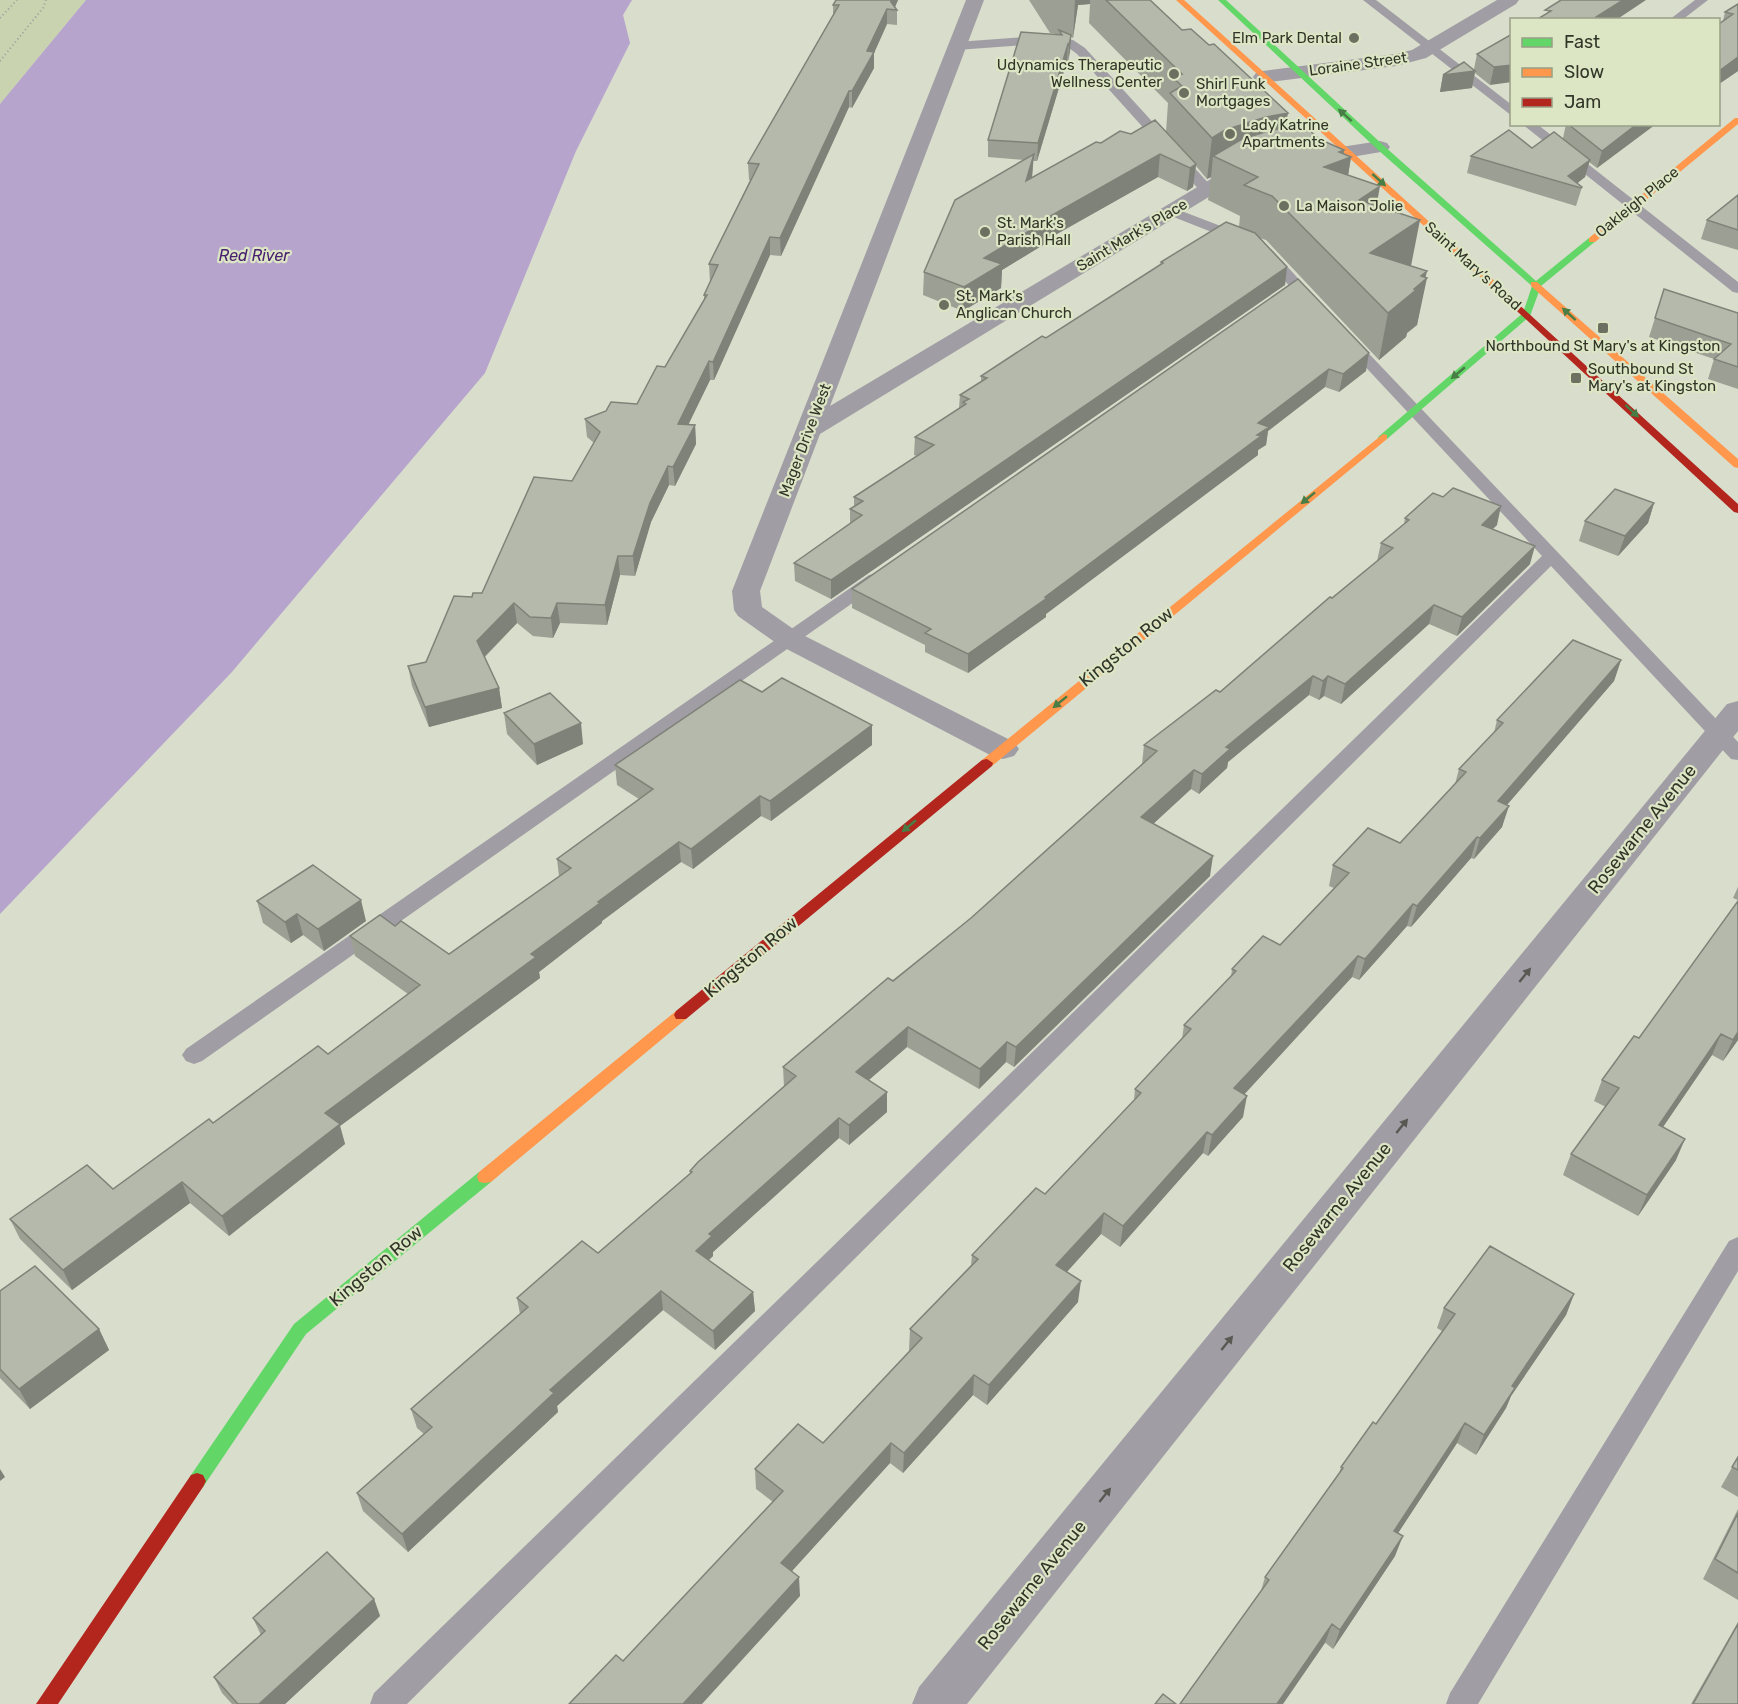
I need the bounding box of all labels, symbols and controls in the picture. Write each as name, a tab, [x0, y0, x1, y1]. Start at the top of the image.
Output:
legend	[1510, 18, 1720, 126]
place label: Elm Park Dental	[1232, 29, 1342, 47]
marker: Elm Park Dental	[1347, 31, 1361, 45]
text: Fast	[1564, 31, 1600, 53]
street label: Loraine Street	[1308, 48, 1408, 80]
place label: Udynamics Therapeutic Wellness Center	[997, 56, 1162, 91]
text: Slow	[1564, 61, 1604, 83]
marker: Udynamics Therapeutic Wellness Center	[1167, 67, 1181, 81]
place label: Shirl Funk Mortgages	[1196, 75, 1271, 110]
marker: Shirl Funk Mortgages	[1177, 86, 1191, 100]
text: Jam	[1564, 91, 1601, 113]
one-way arrow	[1337, 108, 1352, 122]
place label: Lady Katrine Apartments	[1242, 116, 1329, 151]
marker: Lady Katrine Apartments	[1223, 127, 1237, 141]
street label: Oakleigh Place	[1592, 163, 1682, 241]
one-way arrow	[1372, 173, 1386, 187]
street label: Saint Mark's Place	[1073, 195, 1191, 275]
place label: La Maison Jolie	[1296, 197, 1403, 215]
marker: La Maison Jolie	[1277, 199, 1291, 213]
place label: St. Mark's Parish Hall	[997, 214, 1071, 249]
street label: Saint Mary’s Road	[1421, 218, 1525, 314]
marker: St. Mark's Parish Hall	[978, 225, 992, 239]
water label: Red River	[219, 246, 290, 265]
place label: St. Mark's Anglican Church	[956, 287, 1072, 322]
marker: St. Mark's Anglican Church	[937, 298, 951, 312]
one-way arrow	[1562, 308, 1577, 321]
marker: Northbound St Mary's at Kingston	[1596, 321, 1610, 335]
place label: Northbound St Mary's at Kingston	[1486, 337, 1720, 355]
place label: Southbound St Mary's at Kingston	[1588, 360, 1716, 395]
one-way arrow	[1451, 366, 1466, 379]
marker: Southbound St Mary's at Kingston	[1569, 371, 1583, 385]
street label: Mager Drive West	[775, 381, 835, 499]
one-way arrow	[1624, 404, 1639, 418]
one-way arrow	[1300, 491, 1316, 504]
street label: Kingston Row	[1074, 602, 1178, 692]
one-way arrow	[1052, 695, 1068, 708]
street label: Rosewarne Avenue	[1583, 760, 1701, 898]
one-way arrow	[902, 819, 917, 831]
street label: Kingston Row	[700, 912, 802, 1002]
one-way arrow	[1518, 967, 1530, 982]
one-way arrow	[1396, 1118, 1409, 1134]
street label: Rosewarne Avenue	[1278, 1138, 1396, 1276]
street label: Kingston Row	[325, 1221, 427, 1311]
one-way arrow	[1220, 1336, 1233, 1351]
one-way arrow	[1098, 1487, 1111, 1503]
street label: Rosewarne Avenue	[973, 1516, 1091, 1654]

